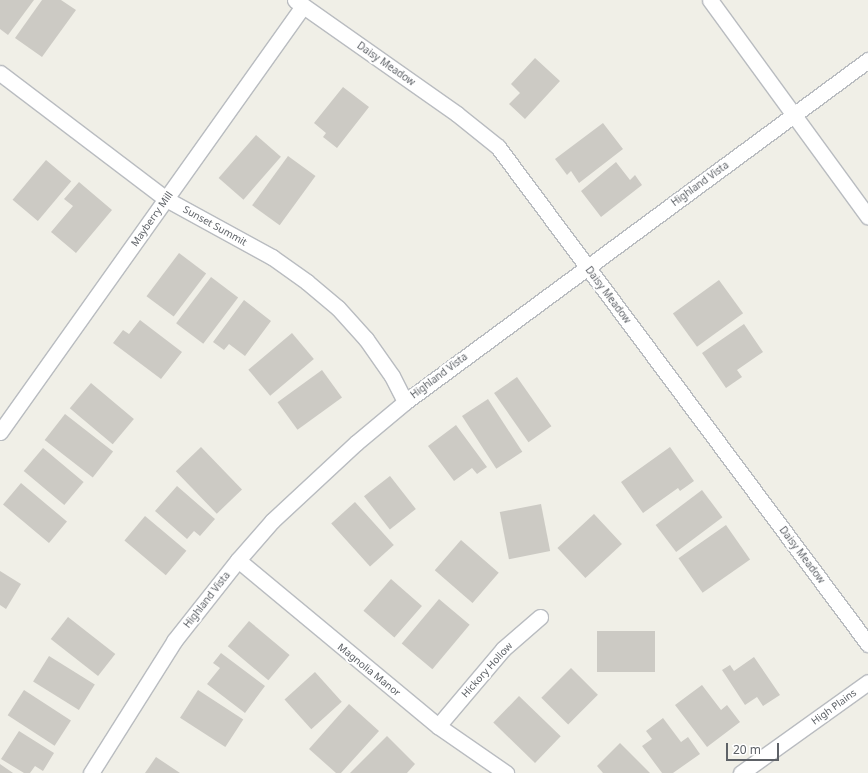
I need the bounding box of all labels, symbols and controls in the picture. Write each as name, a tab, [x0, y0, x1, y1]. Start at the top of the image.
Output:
street label: Daisy Meadow	[355, 40, 417, 88]
street label: Highland Vista	[669, 159, 731, 209]
street label: Mayberry Mill	[129, 189, 175, 249]
street label: Sunset Summit	[181, 204, 249, 248]
street label: Daisy Meadow	[583, 264, 633, 326]
street label: Highland Vista	[408, 351, 470, 401]
street label: Daisy Meadow	[777, 524, 827, 586]
street label: Highland Vista	[181, 570, 233, 630]
street label: Hickory Hollow	[459, 640, 515, 700]
street label: Magnolia Manor	[335, 641, 403, 699]
street label: High Plains	[809, 687, 859, 727]
scale bar	[728, 735, 781, 761]
text: 20 m	[733, 741, 761, 758]

